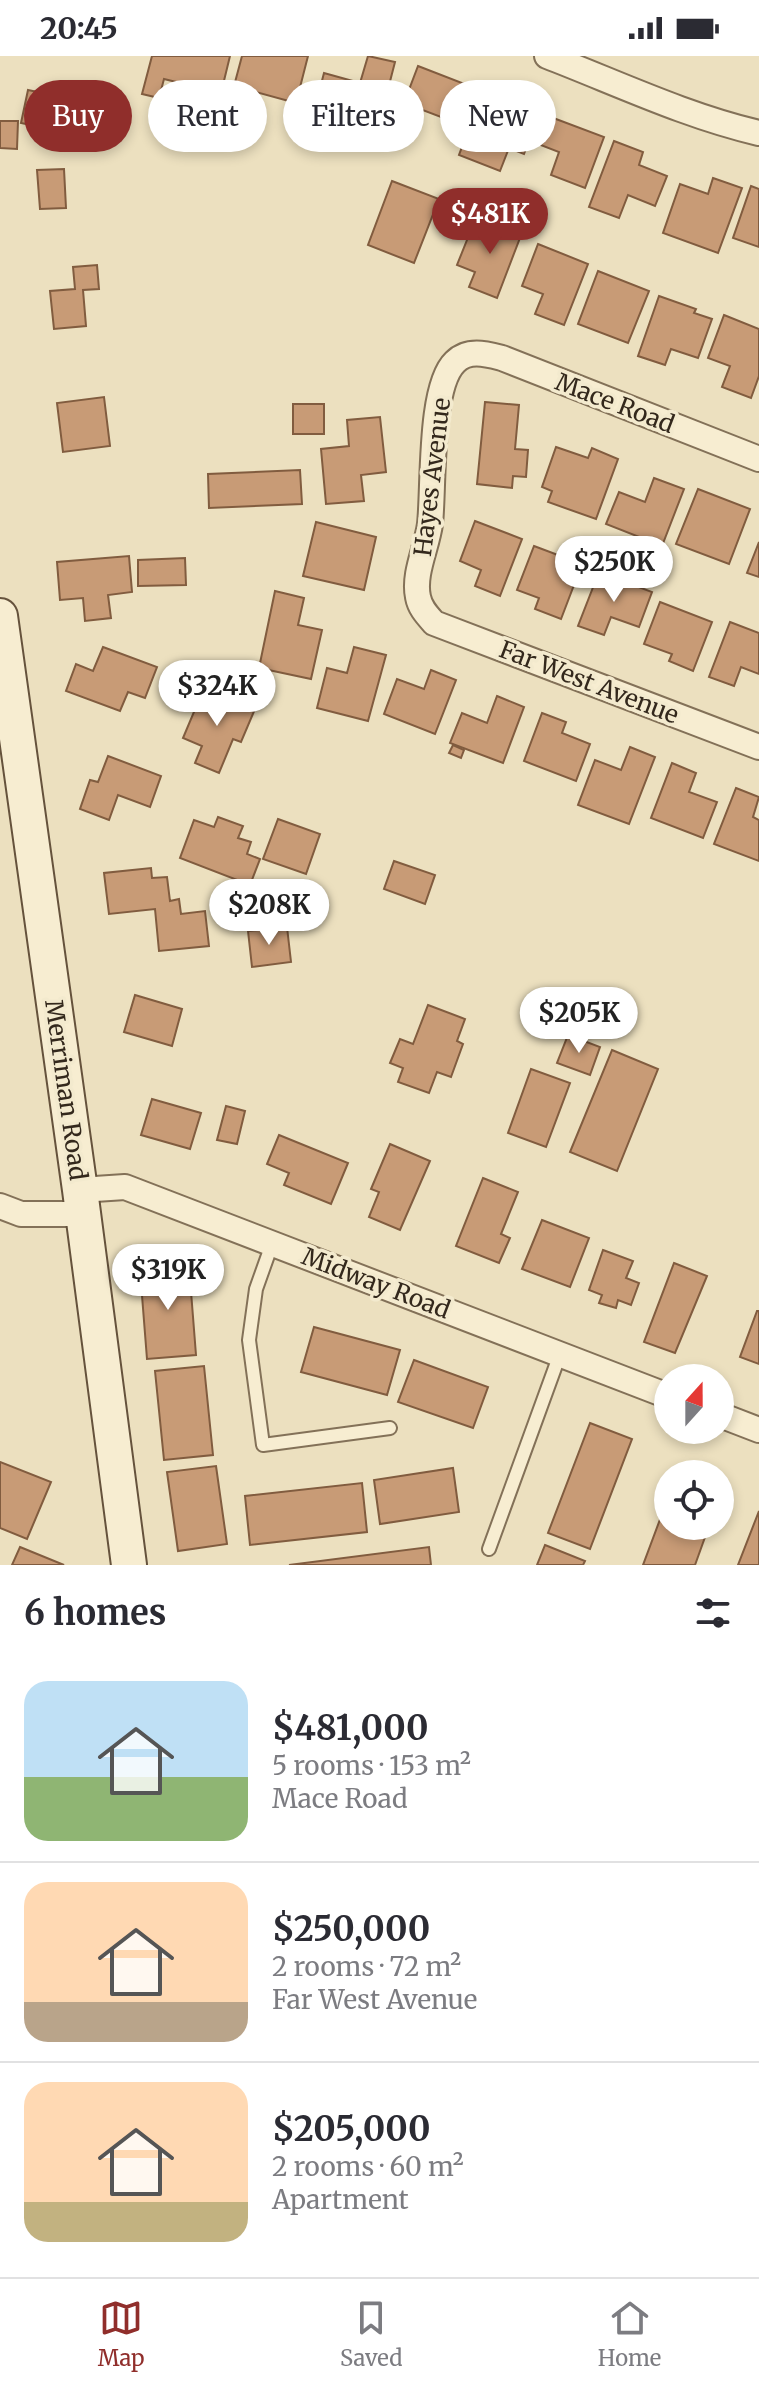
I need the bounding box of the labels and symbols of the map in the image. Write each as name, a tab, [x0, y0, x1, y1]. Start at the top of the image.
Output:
pin: $481K	[434, 188, 546, 256]
street label: Mace Road	[551, 366, 679, 440]
street label: Hayes Avenue	[407, 396, 457, 558]
pin: $250K	[558, 536, 670, 604]
street label: Far West Avenue	[495, 634, 683, 730]
pin: $324K	[161, 660, 273, 728]
pin: $208K	[213, 879, 325, 947]
pin: $205K	[523, 987, 635, 1055]
street label: Merriman Road	[38, 998, 94, 1182]
street label: Midway Road	[297, 1241, 455, 1325]
pin: $319K	[112, 1244, 224, 1312]
north arrow	[654, 1364, 734, 1444]

